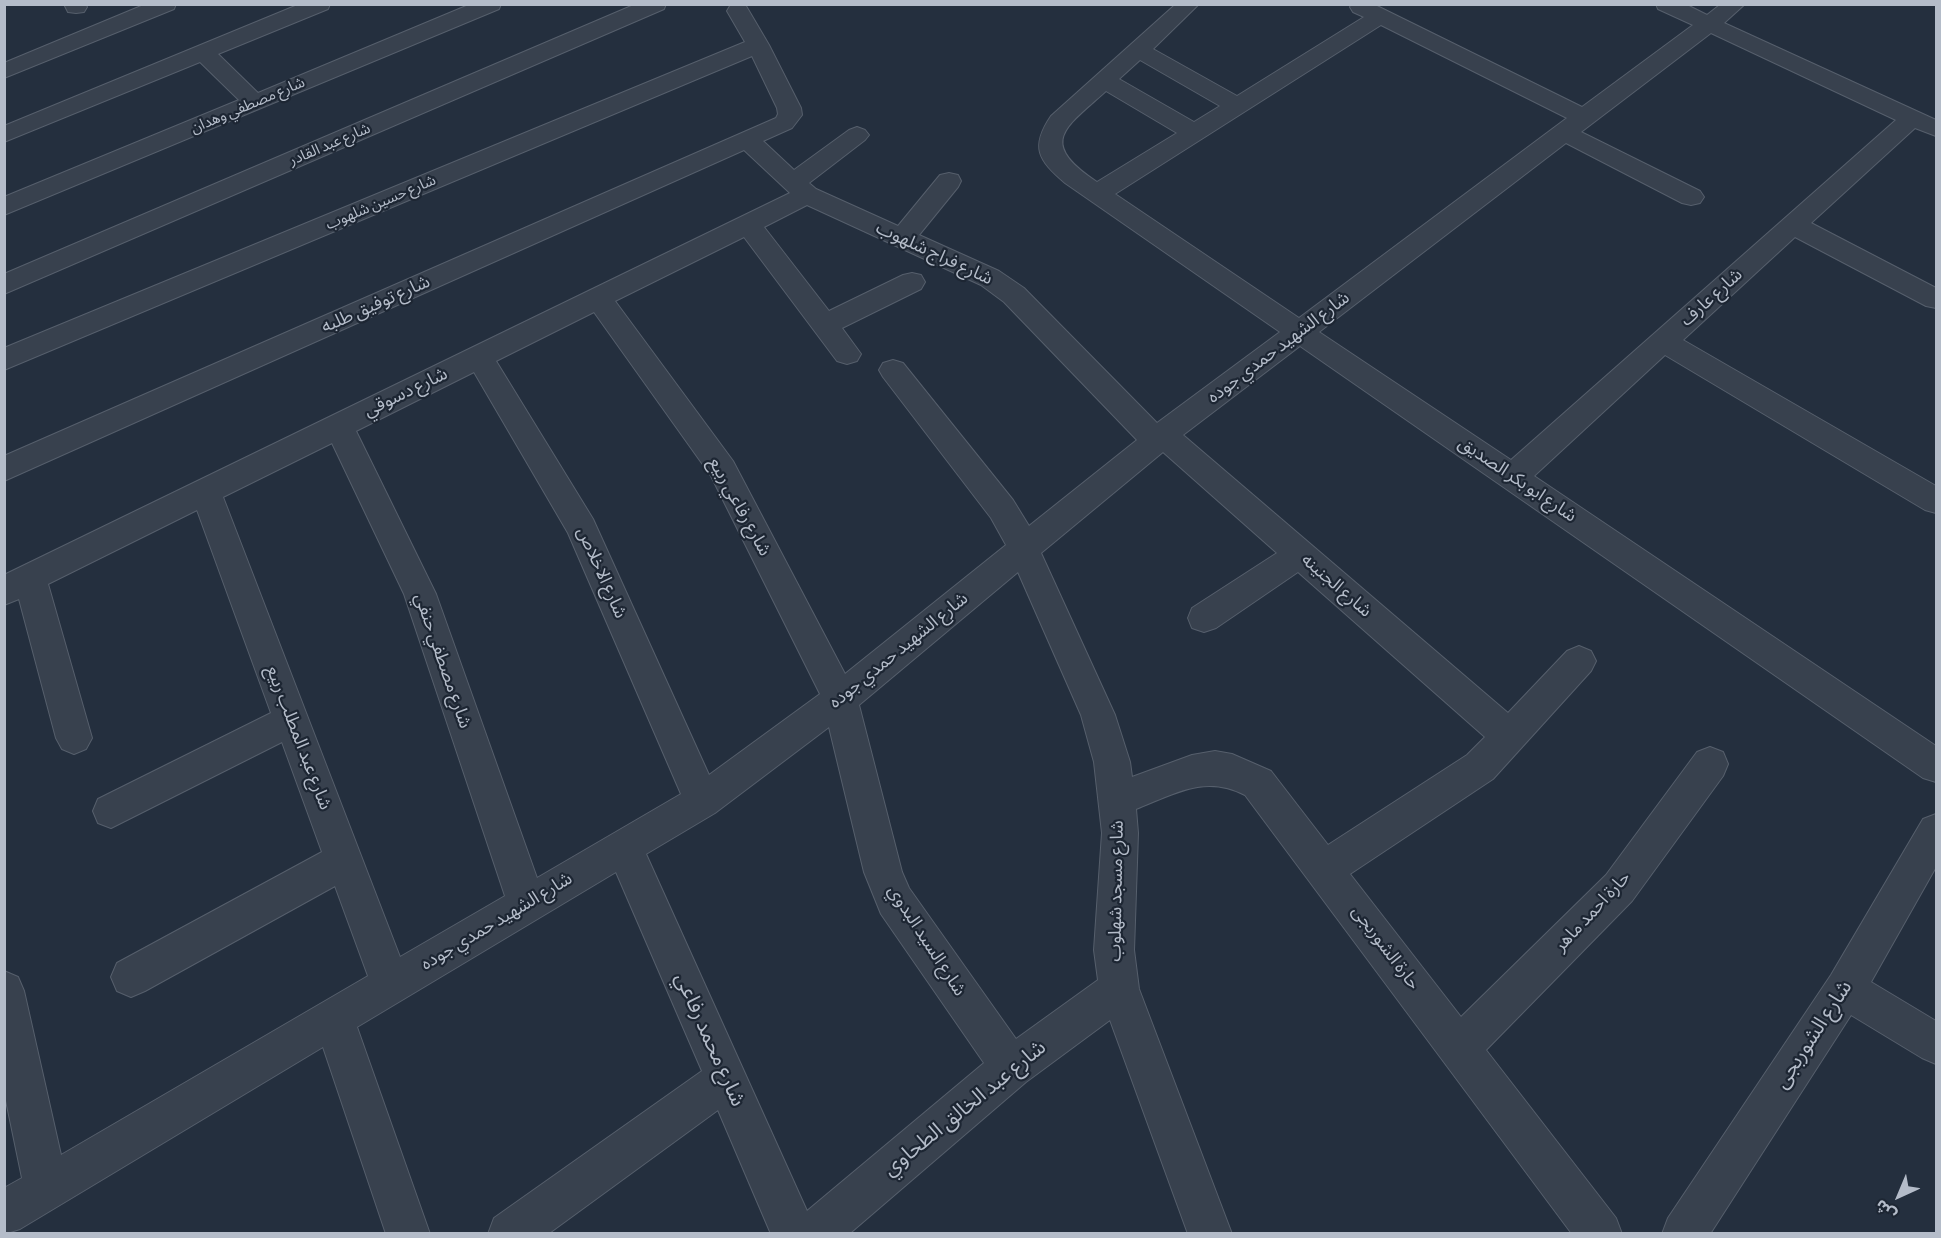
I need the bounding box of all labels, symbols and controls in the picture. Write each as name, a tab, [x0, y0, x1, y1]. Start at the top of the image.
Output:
street label: شارع مصطفي وهدان	[188, 74, 308, 138]
street label: شارع عبد القادر	[287, 120, 373, 170]
street label: شارع حسين شلهوب	[323, 172, 439, 234]
street label: شارع فراج شلهوب	[872, 218, 996, 290]
street label: شارع عارف	[1677, 265, 1747, 331]
street label: شارع توفيق طلبه	[318, 271, 434, 339]
street label: شارع الشهيد حمدي جوده	[1204, 287, 1354, 409]
street label: شارع دسوقي	[361, 363, 451, 423]
street label: شارع ابو بكر الصديق	[1454, 432, 1580, 528]
street label: شارع رفاعي ربيع	[703, 454, 775, 560]
street label: شارع الاخلاص	[571, 524, 631, 622]
street label: شارع الجنينه	[1296, 550, 1376, 622]
street label: شارع الشهيد حمدي جوده	[825, 588, 973, 714]
street label: شارع مصطفي حنفي	[409, 591, 475, 731]
street label: شارع عبد المطلب ربيع	[261, 663, 335, 813]
street label: شارع مسجد شهلوب	[1105, 820, 1129, 962]
street label: حارة احمد ماهر	[1550, 867, 1636, 957]
street label: شارع الشهيد حمدي جوده	[417, 868, 577, 976]
street label: شارع السيد البدوي	[882, 882, 970, 1000]
street label: حارة الشوربجى	[1346, 901, 1424, 995]
street label: شارع محمد رفاعي	[668, 969, 750, 1111]
street label: شارع الشوربجى	[1770, 976, 1858, 1094]
street label: شارع عبد الخالق الطحاوي	[878, 1036, 1052, 1182]
north arrow	[1869, 1166, 1929, 1226]
text: ش	[1872, 1195, 1901, 1224]

